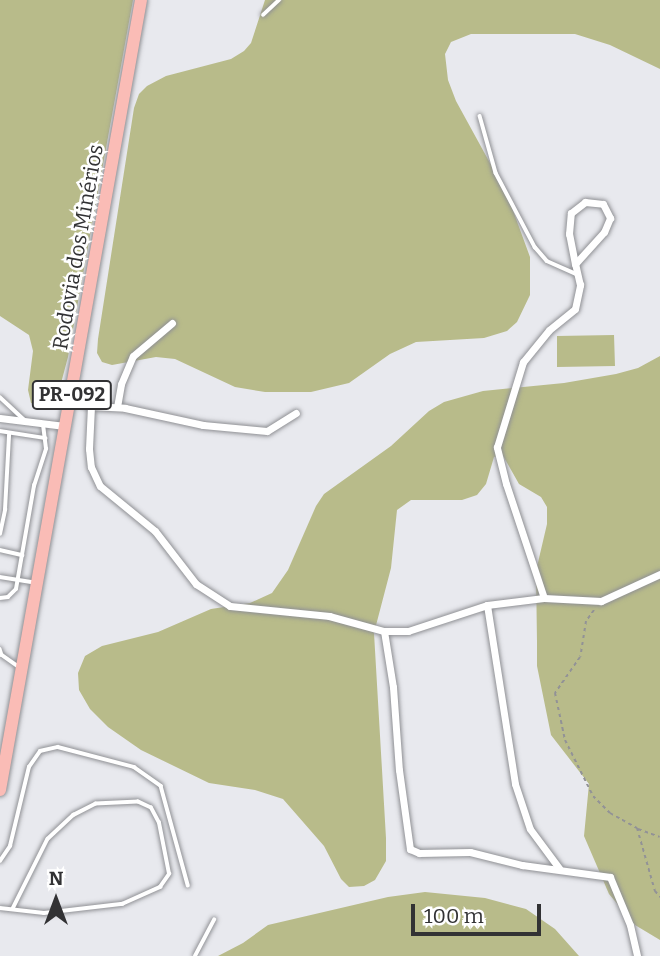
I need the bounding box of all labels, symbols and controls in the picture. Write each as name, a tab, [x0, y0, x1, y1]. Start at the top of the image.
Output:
street label: Rodovia dos Minérios	[48, 142, 108, 352]
road number: PR-092	[32, 380, 112, 410]
north arrow	[21, 865, 91, 935]
text: N	[49, 867, 63, 890]
scale bar	[415, 890, 544, 934]
text: 100 m	[424, 903, 484, 929]

